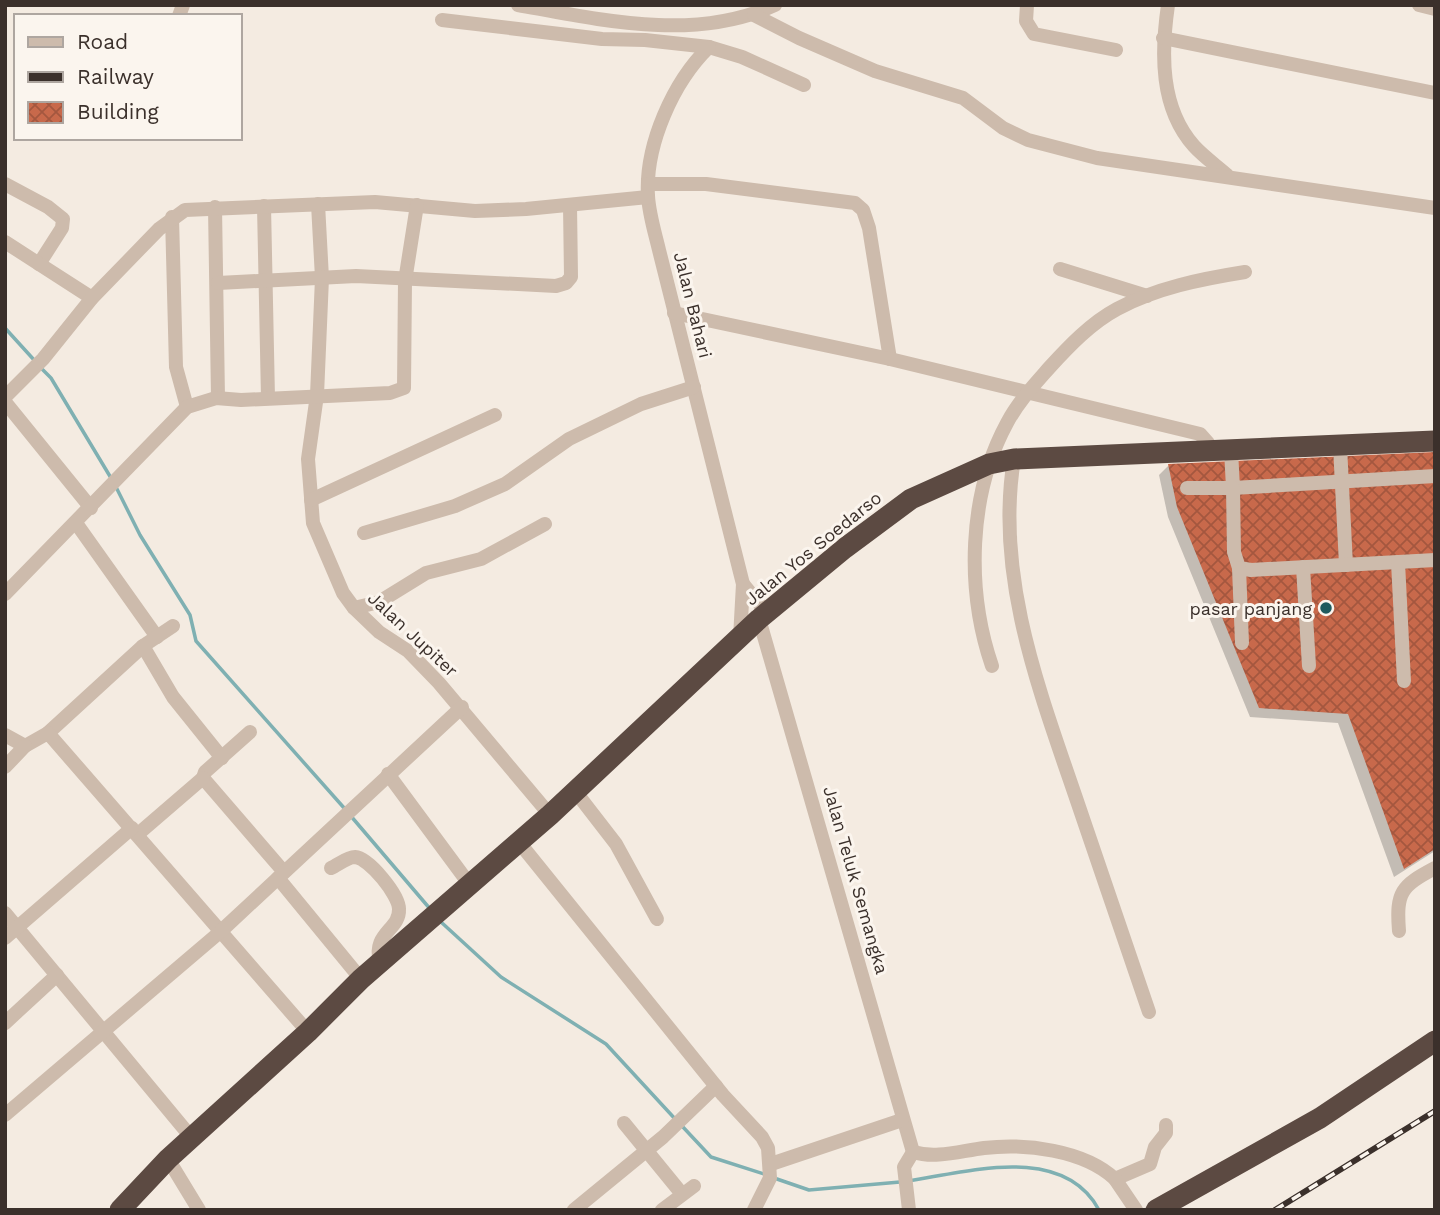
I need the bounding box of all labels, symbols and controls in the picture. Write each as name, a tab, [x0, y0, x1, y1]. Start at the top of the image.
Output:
legend	[14, 14, 242, 140]
text: Road	[77, 29, 128, 54]
text: Railway	[77, 64, 154, 89]
text: Building	[77, 99, 159, 124]
street label: Jalan Bahari	[670, 250, 716, 360]
street label: Jalan Yos Soedarso	[741, 487, 885, 609]
street label: Jalan Jupiter	[364, 587, 462, 681]
place label: pasar panjang	[1189, 598, 1312, 619]
marker: pasar panjang	[1318, 600, 1334, 616]
street label: Jalan Teluk Semangka	[819, 784, 893, 976]

